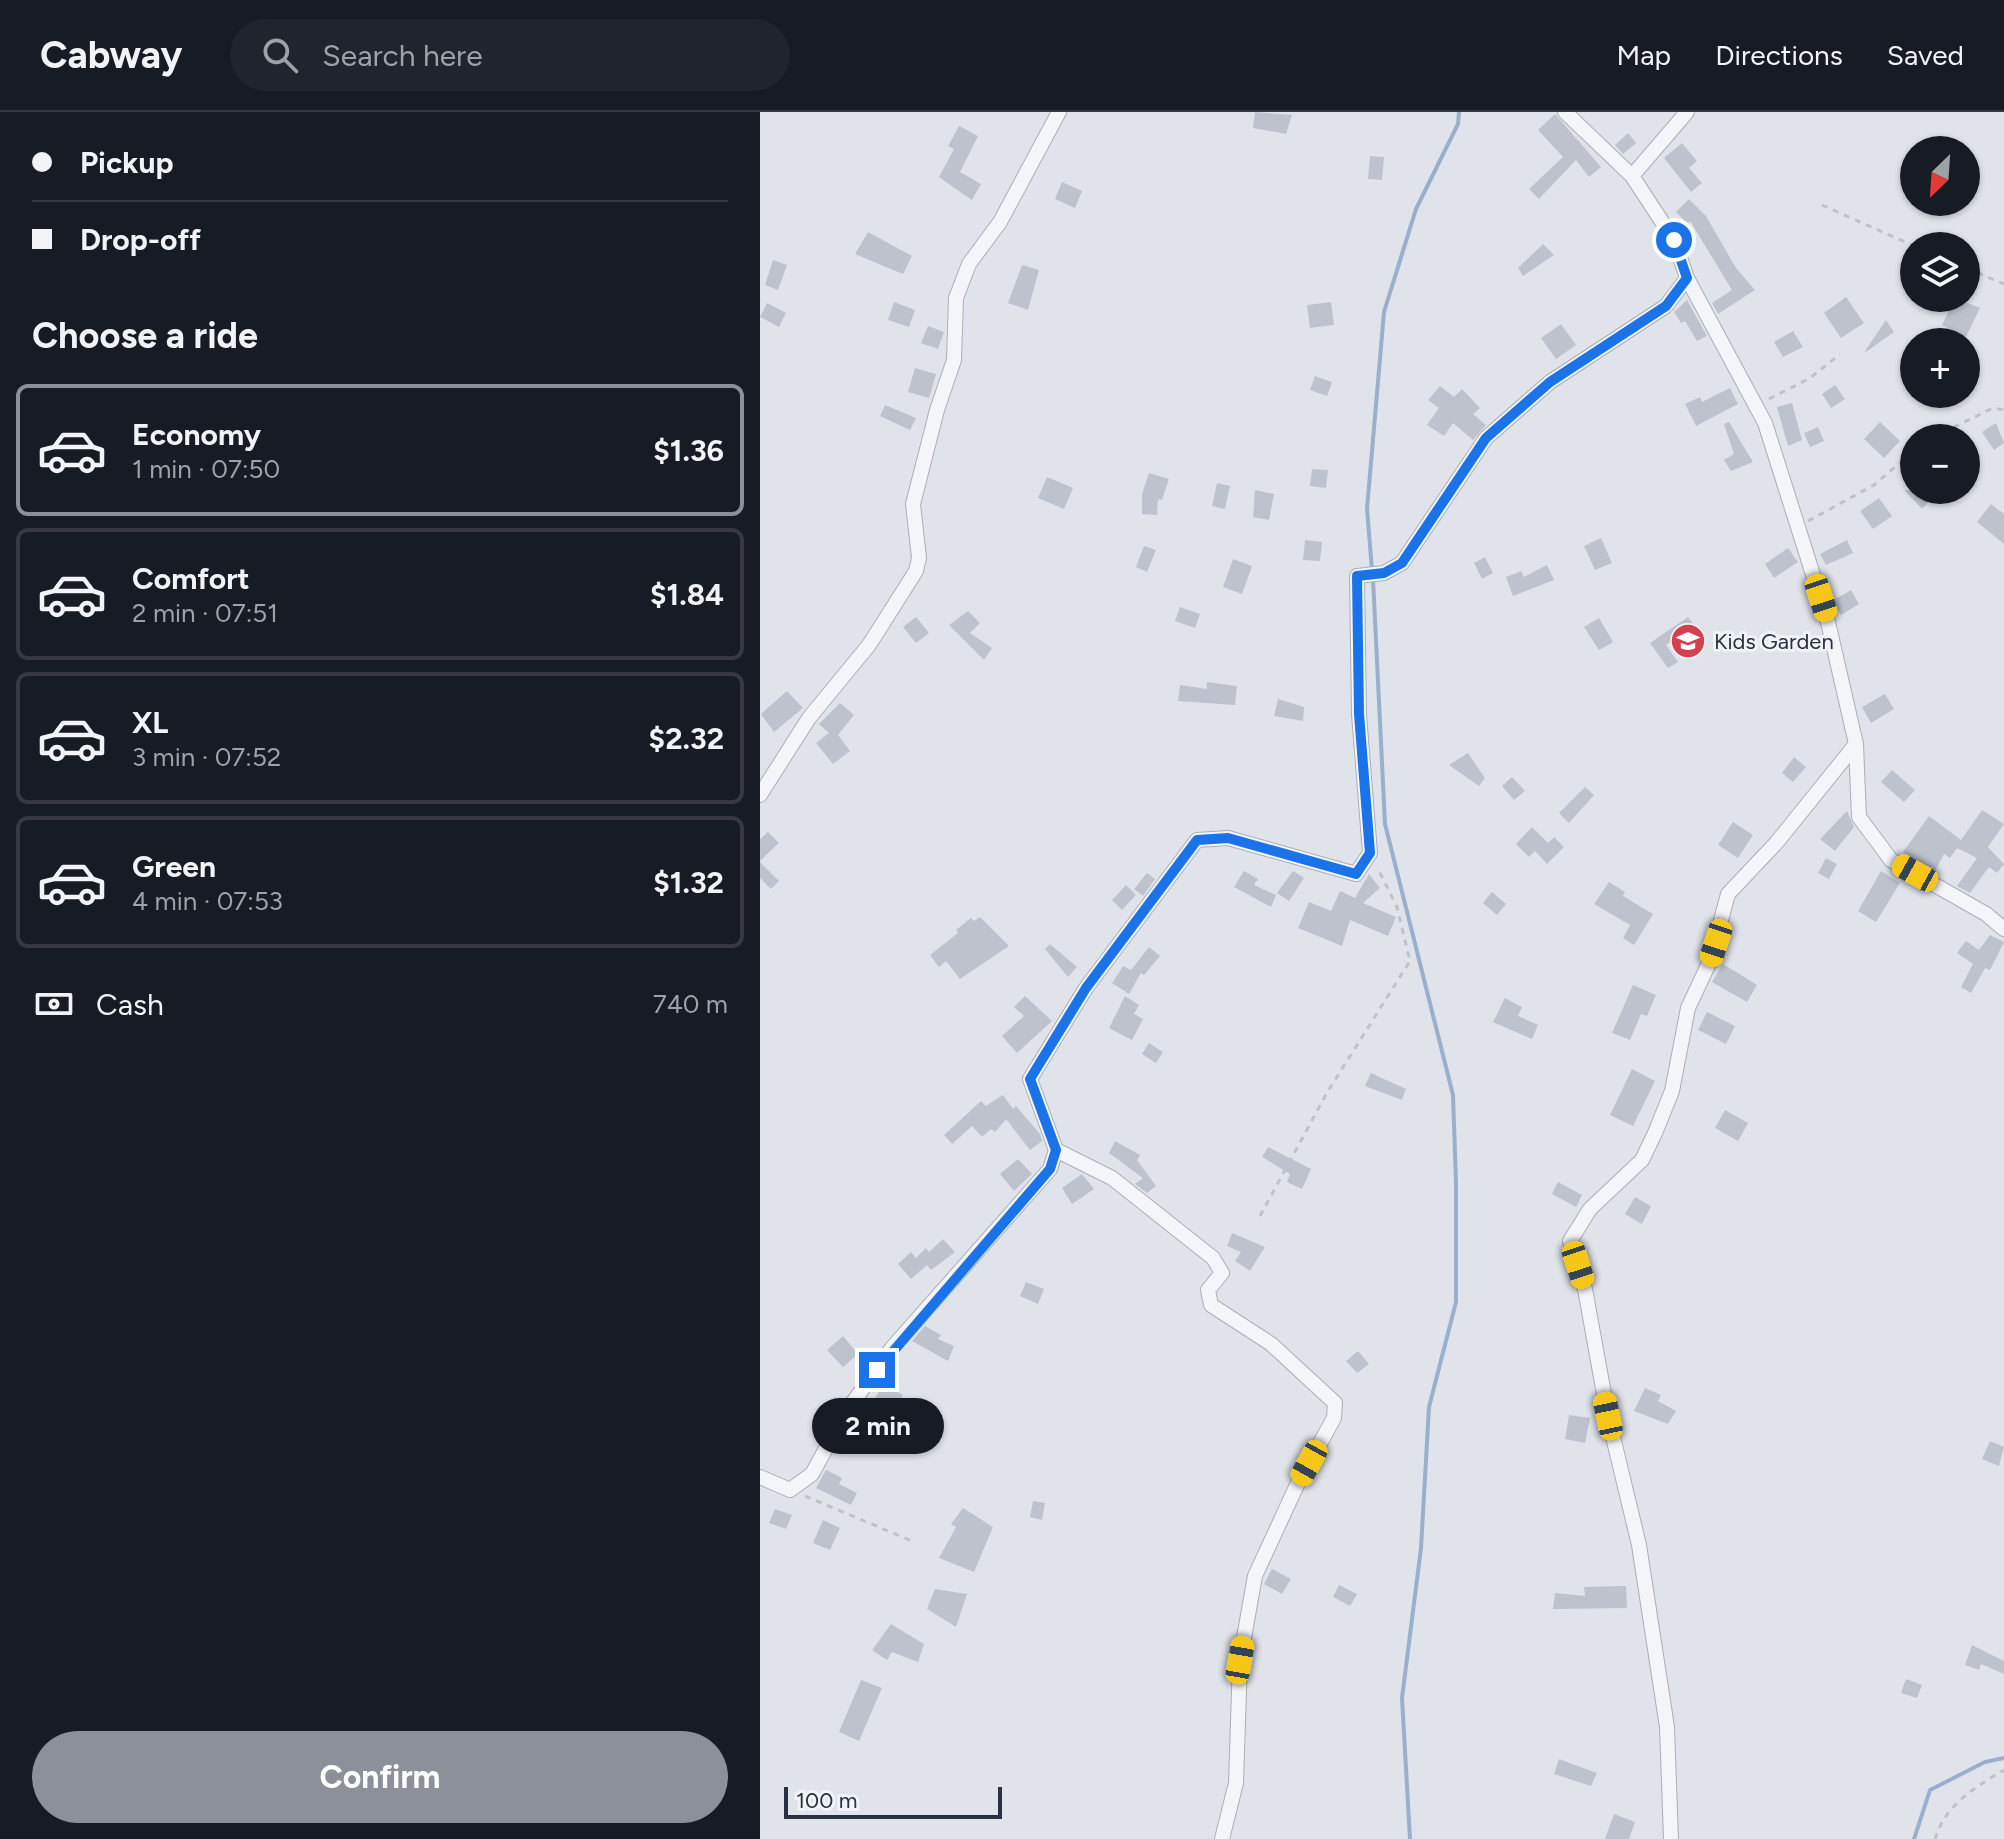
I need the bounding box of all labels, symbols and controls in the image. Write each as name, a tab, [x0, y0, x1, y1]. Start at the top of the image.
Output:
search box	[230, 19, 790, 91]
text: Cabway	[40, 32, 182, 78]
icon: search	[258, 33, 302, 77]
text: Search here	[322, 37, 483, 74]
text: Map	[1617, 38, 1671, 72]
text: Directions	[1715, 38, 1843, 72]
text: Saved	[1887, 38, 1964, 72]
north arrow	[1900, 136, 1980, 216]
map controls	[1900, 136, 1980, 504]
text: Pickup	[80, 144, 174, 181]
text: Drop-off	[80, 221, 201, 258]
route start	[1656, 222, 1692, 258]
button: layers	[1900, 232, 1980, 312]
text: Choose a ride	[32, 314, 258, 357]
button: +	[1900, 328, 1980, 408]
icon: car	[36, 414, 108, 486]
text: Economy	[132, 416, 261, 453]
button: −	[1900, 424, 1980, 504]
text: $1.36	[653, 432, 724, 469]
text: 1 min · 07:50	[132, 453, 280, 485]
icon: car	[36, 558, 108, 630]
text: Comfort	[132, 560, 250, 597]
car	[1802, 571, 1840, 625]
text: $1.84	[650, 576, 724, 613]
text: 2 min · 07:51	[132, 597, 278, 629]
school or university icon: Kids Garden	[1669, 622, 1707, 660]
place label: Kids Garden	[1714, 628, 1834, 655]
icon: car	[36, 702, 108, 774]
text: XL	[132, 704, 168, 741]
text: $2.32	[649, 720, 724, 757]
text: 3 min · 07:52	[132, 741, 281, 773]
icon: car	[36, 846, 108, 918]
text: Green	[132, 848, 216, 885]
car	[1888, 851, 1942, 895]
text: $1.32	[653, 864, 724, 901]
text: 4 min · 07:53	[132, 885, 283, 917]
car	[1697, 916, 1735, 970]
icon: cash	[32, 982, 76, 1026]
text: Cash	[96, 986, 164, 1023]
text: 740 m	[653, 988, 728, 1020]
car	[1559, 1238, 1597, 1292]
route end	[859, 1352, 895, 1388]
car	[1591, 1390, 1625, 1442]
callout: 2 min	[811, 1398, 943, 1454]
text: 2 min	[845, 1410, 911, 1442]
car	[1287, 1436, 1331, 1490]
car	[1224, 1634, 1256, 1686]
button: Confirm	[32, 1731, 728, 1823]
scale bar	[784, 1783, 1002, 1819]
text: 100 m	[796, 1787, 857, 1814]

